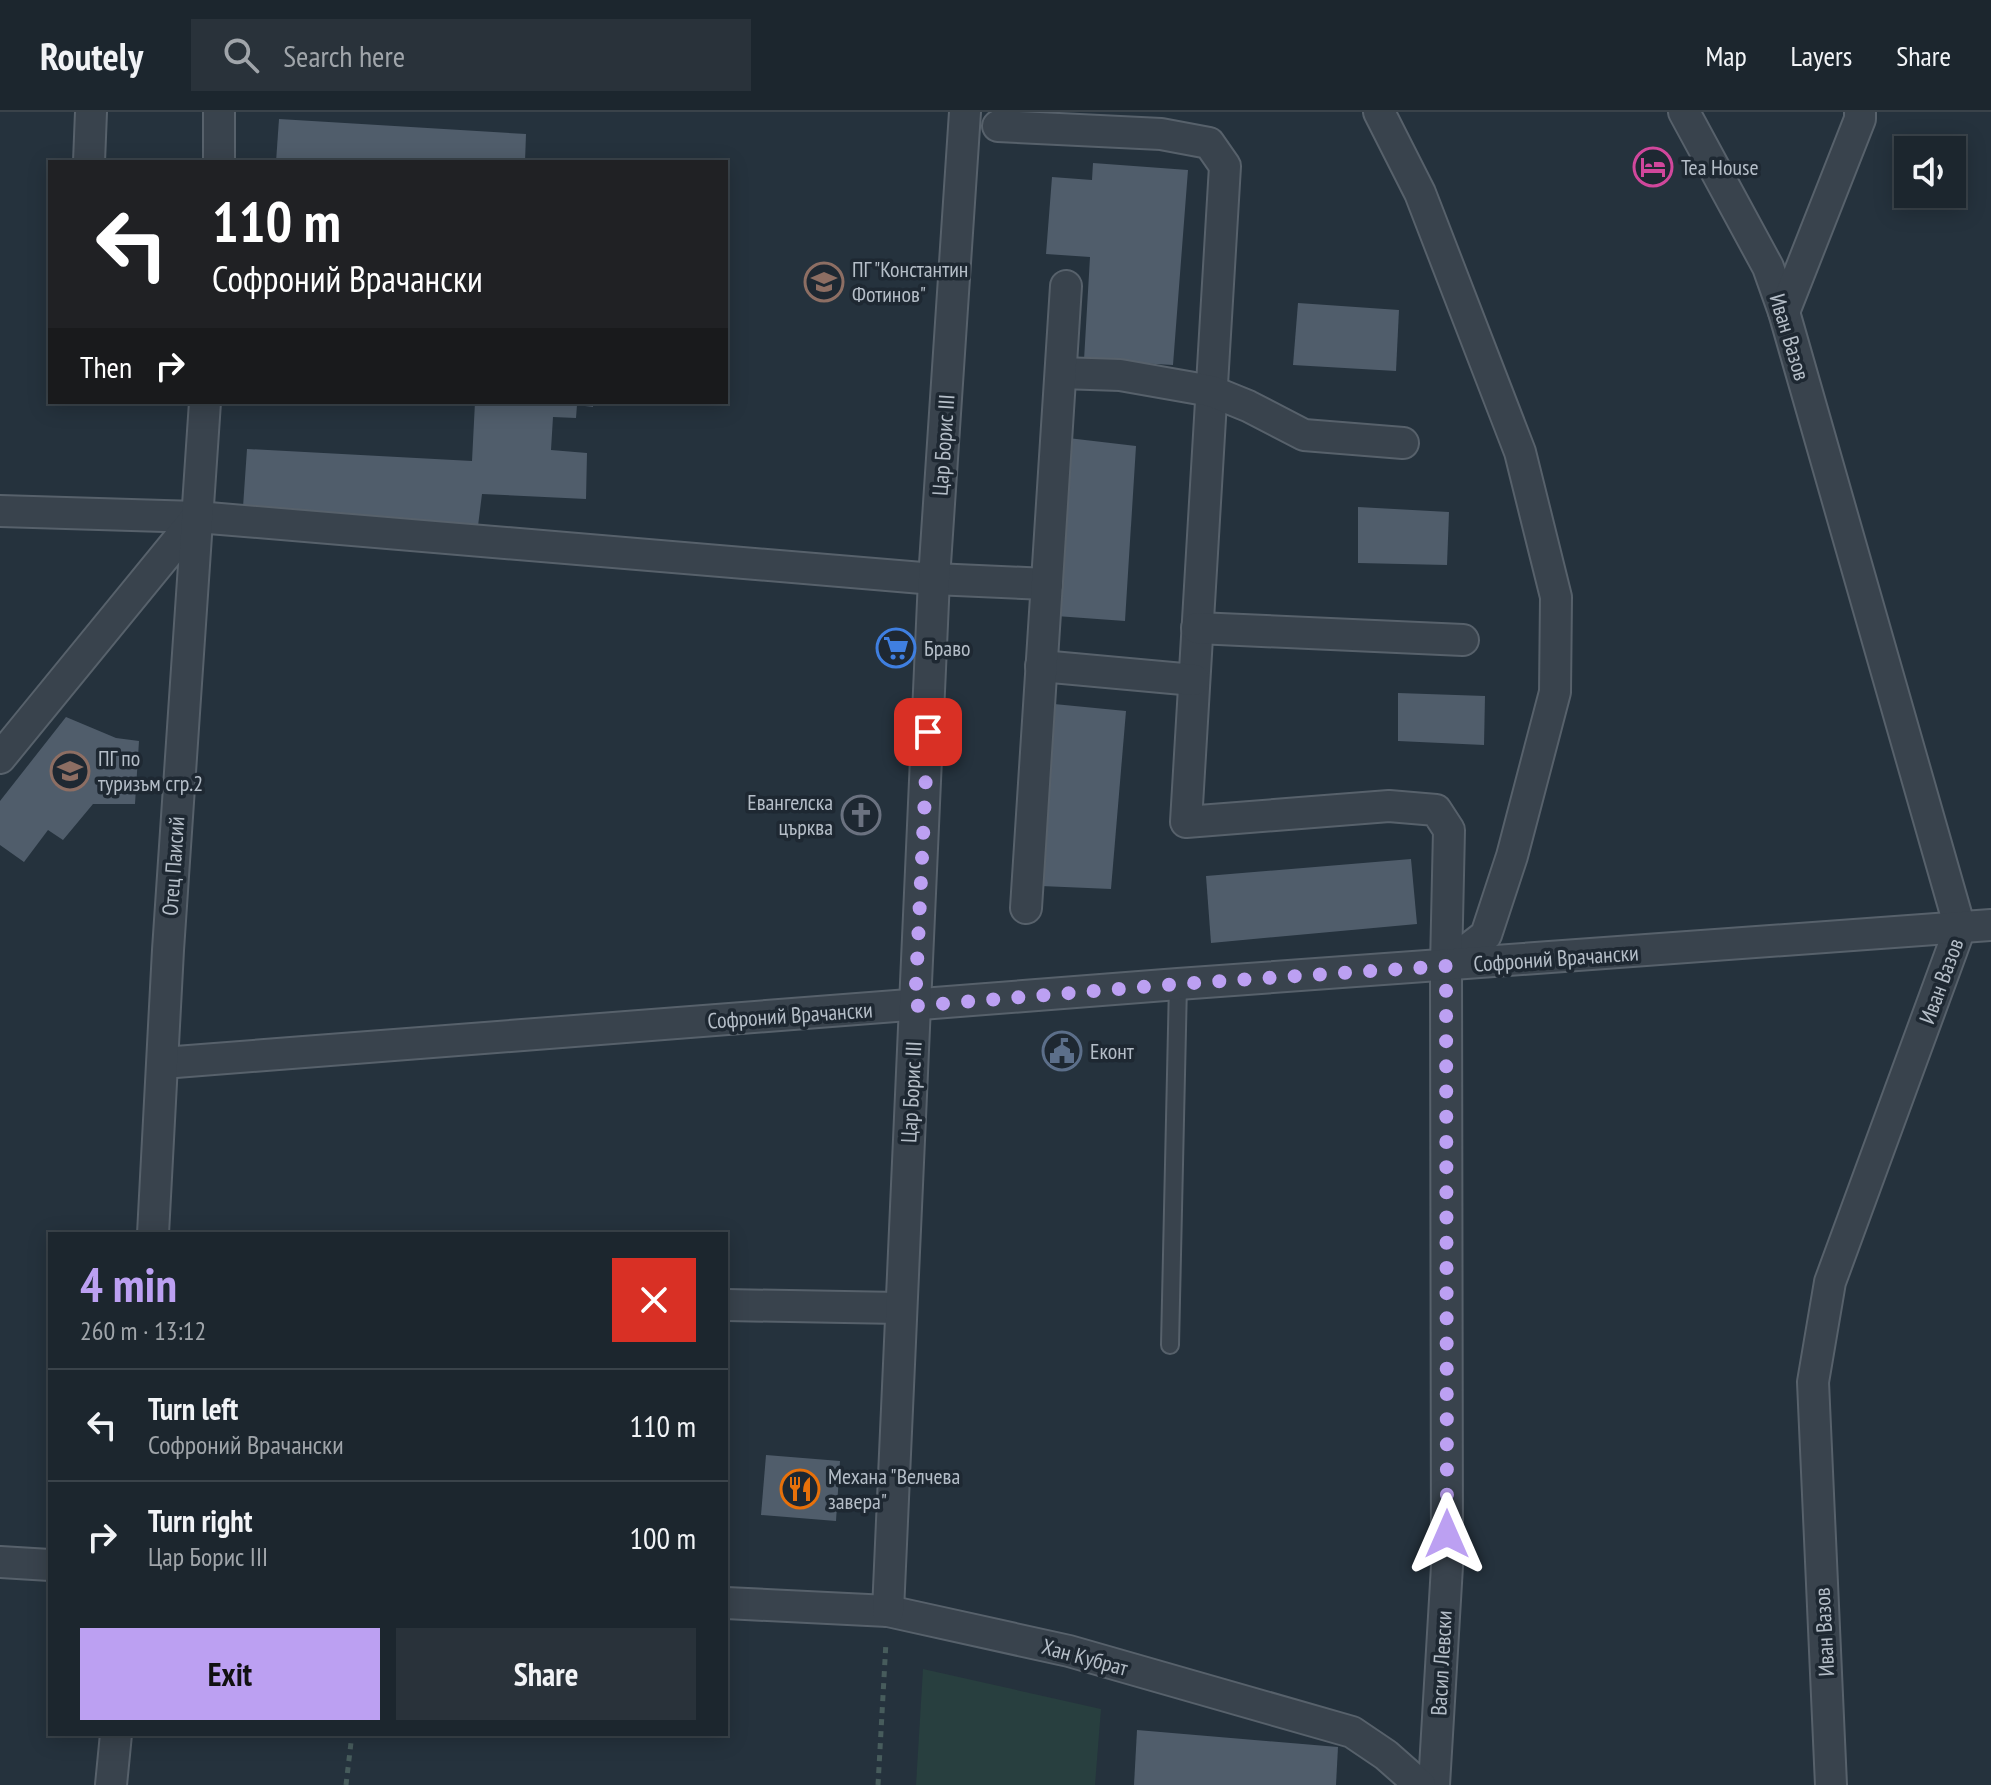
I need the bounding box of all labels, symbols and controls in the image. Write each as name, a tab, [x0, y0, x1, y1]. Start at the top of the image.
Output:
search box	[191, 19, 751, 91]
text: Routely	[40, 31, 143, 80]
icon: search	[219, 33, 263, 77]
text: Search here	[283, 36, 405, 75]
text: Map	[1705, 37, 1747, 74]
text: Layers	[1791, 37, 1852, 74]
text: Share	[1896, 37, 1951, 74]
map controls	[1894, 136, 1966, 208]
button: sound	[1894, 136, 1966, 208]
hotel icon: Tea House	[1632, 146, 1674, 188]
place label: Tea House	[1681, 153, 1758, 181]
text: 110 m	[212, 185, 341, 257]
icon: left	[80, 192, 184, 296]
text: Софроний Врачански	[212, 255, 483, 302]
place label: ПГ "Константин Фотинов"	[852, 255, 968, 308]
school or university icon: ПГ "Константин Фотинов"	[803, 261, 845, 303]
street label: Иван Вазов	[1764, 290, 1816, 384]
icon: right	[148, 344, 192, 388]
text: Then	[80, 347, 132, 386]
street label: Цар Борис III	[925, 393, 961, 497]
supermarket icon: Браво	[875, 627, 917, 669]
place label: Браво	[924, 634, 971, 662]
pin	[894, 698, 962, 766]
icon: arrive	[906, 710, 950, 754]
place label: ПГ по туризъм сгр.2	[98, 744, 203, 797]
school or university icon: ПГ по туризъм сгр.2	[49, 750, 91, 792]
place label: Евангелска църква	[747, 788, 833, 841]
church icon: Евангелска църква	[840, 794, 882, 836]
street label: Отец Паисий	[156, 815, 190, 917]
street label: Иван Вазов	[1913, 934, 1969, 1028]
street label: Софроний Врачански	[1472, 938, 1640, 978]
street label: Софроний Врачански	[706, 995, 874, 1035]
public building icon: Еконт	[1041, 1030, 1083, 1072]
place label: Еконт	[1090, 1037, 1135, 1065]
street label: Цар Борис III	[894, 1041, 928, 1143]
text: 4 min	[80, 1253, 177, 1315]
button: close	[612, 1258, 696, 1342]
text: 260 m · 13:12	[80, 1314, 206, 1347]
text: Turn left	[148, 1389, 238, 1428]
icon: left	[80, 1403, 124, 1447]
text: 110 m	[630, 1406, 696, 1445]
text: Софроний Врачански	[148, 1428, 344, 1461]
place label: Механа "Велчева завера"	[828, 1462, 960, 1515]
restaurant icon: Механа "Велчева завера"	[779, 1468, 821, 1510]
position arrow	[1405, 1492, 1489, 1576]
text: Turn right	[148, 1501, 252, 1540]
icon: right	[80, 1515, 124, 1559]
text: 100 m	[630, 1518, 696, 1557]
text: Цар Борис III	[148, 1540, 268, 1573]
street label: Иван Вазов	[1808, 1587, 1840, 1677]
street label: Васил Левски	[1424, 1610, 1458, 1716]
button: Exit	[80, 1628, 380, 1720]
button: Share	[396, 1628, 696, 1720]
street label: Хан Кубрат	[1039, 1632, 1132, 1682]

